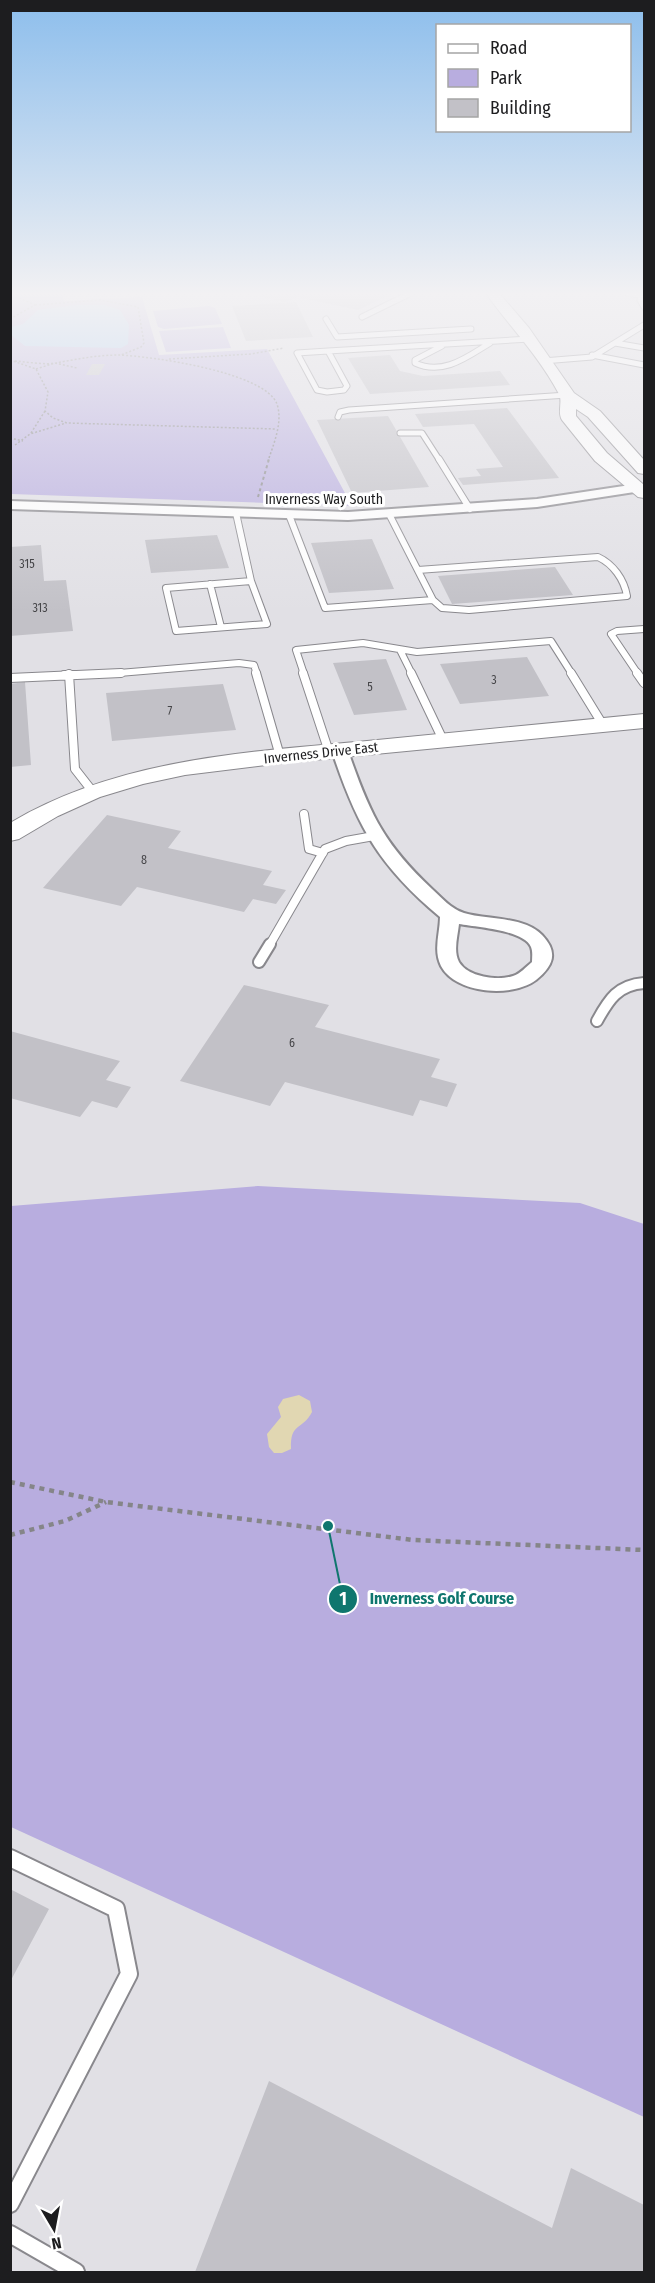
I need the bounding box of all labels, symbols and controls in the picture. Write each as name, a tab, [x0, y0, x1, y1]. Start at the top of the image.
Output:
legend	[436, 24, 631, 132]
text: Road	[490, 37, 527, 59]
text: Park	[490, 67, 523, 89]
text: Building	[490, 97, 551, 119]
street label: Inverness Way South	[265, 491, 383, 508]
house number: 315	[19, 557, 35, 571]
house number: 313	[32, 601, 48, 615]
house number: 3	[491, 673, 497, 687]
house number: 5	[367, 680, 373, 694]
house number: 7	[168, 704, 173, 718]
street label: Inverness Drive East	[263, 738, 379, 767]
house number: 8	[141, 853, 147, 867]
house number: 6	[289, 1036, 295, 1050]
callout: Inverness Golf Course	[328, 1582, 527, 1616]
text: 1	[339, 1588, 347, 1610]
text: Inverness Golf Course	[370, 1589, 514, 1608]
north arrow	[24, 2199, 84, 2259]
text: N	[50, 2233, 63, 2253]

